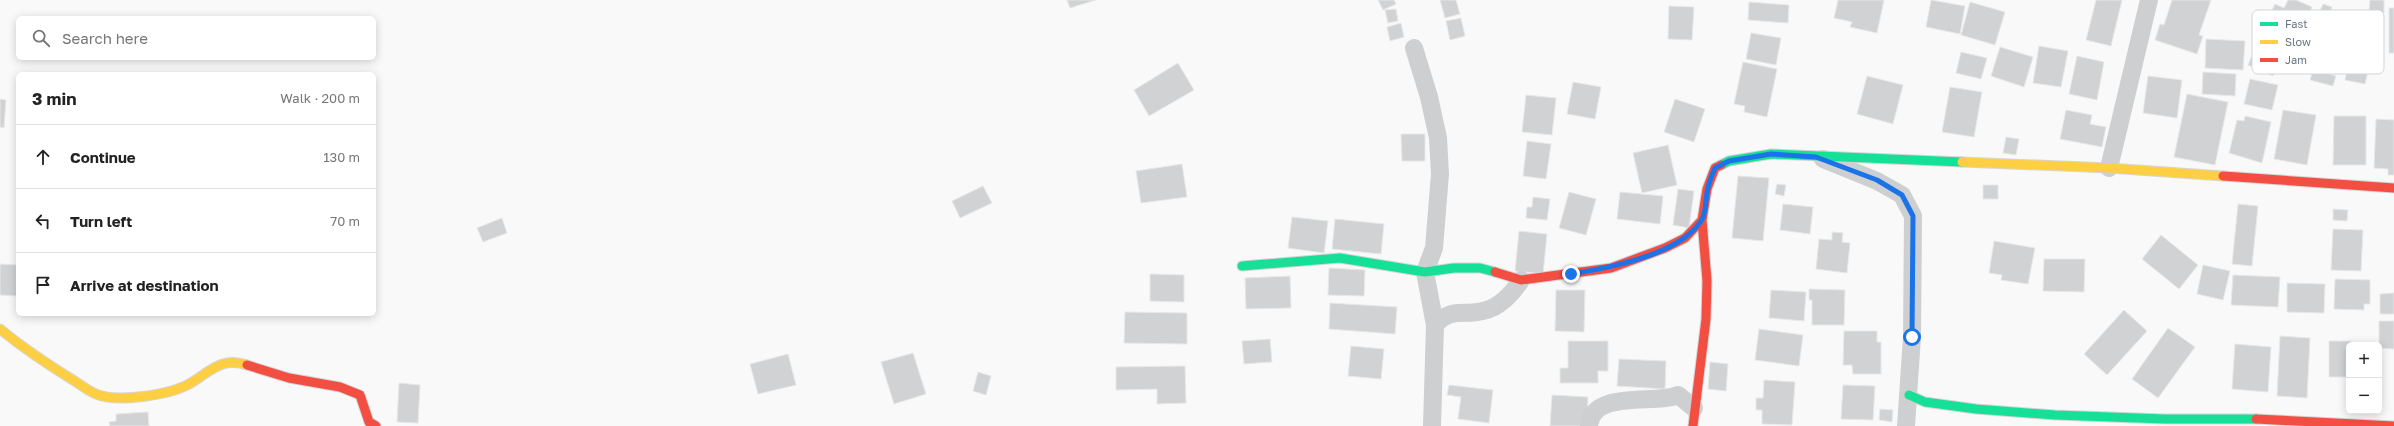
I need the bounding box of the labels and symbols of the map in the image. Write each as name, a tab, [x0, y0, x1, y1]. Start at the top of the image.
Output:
legend	[2252, 10, 2384, 74]
text: Fast	[2285, 17, 2308, 30]
text: Slow	[2285, 35, 2311, 48]
text: Jam	[2285, 53, 2307, 66]
route end	[1562, 265, 1580, 283]
route start	[1903, 328, 1921, 346]

